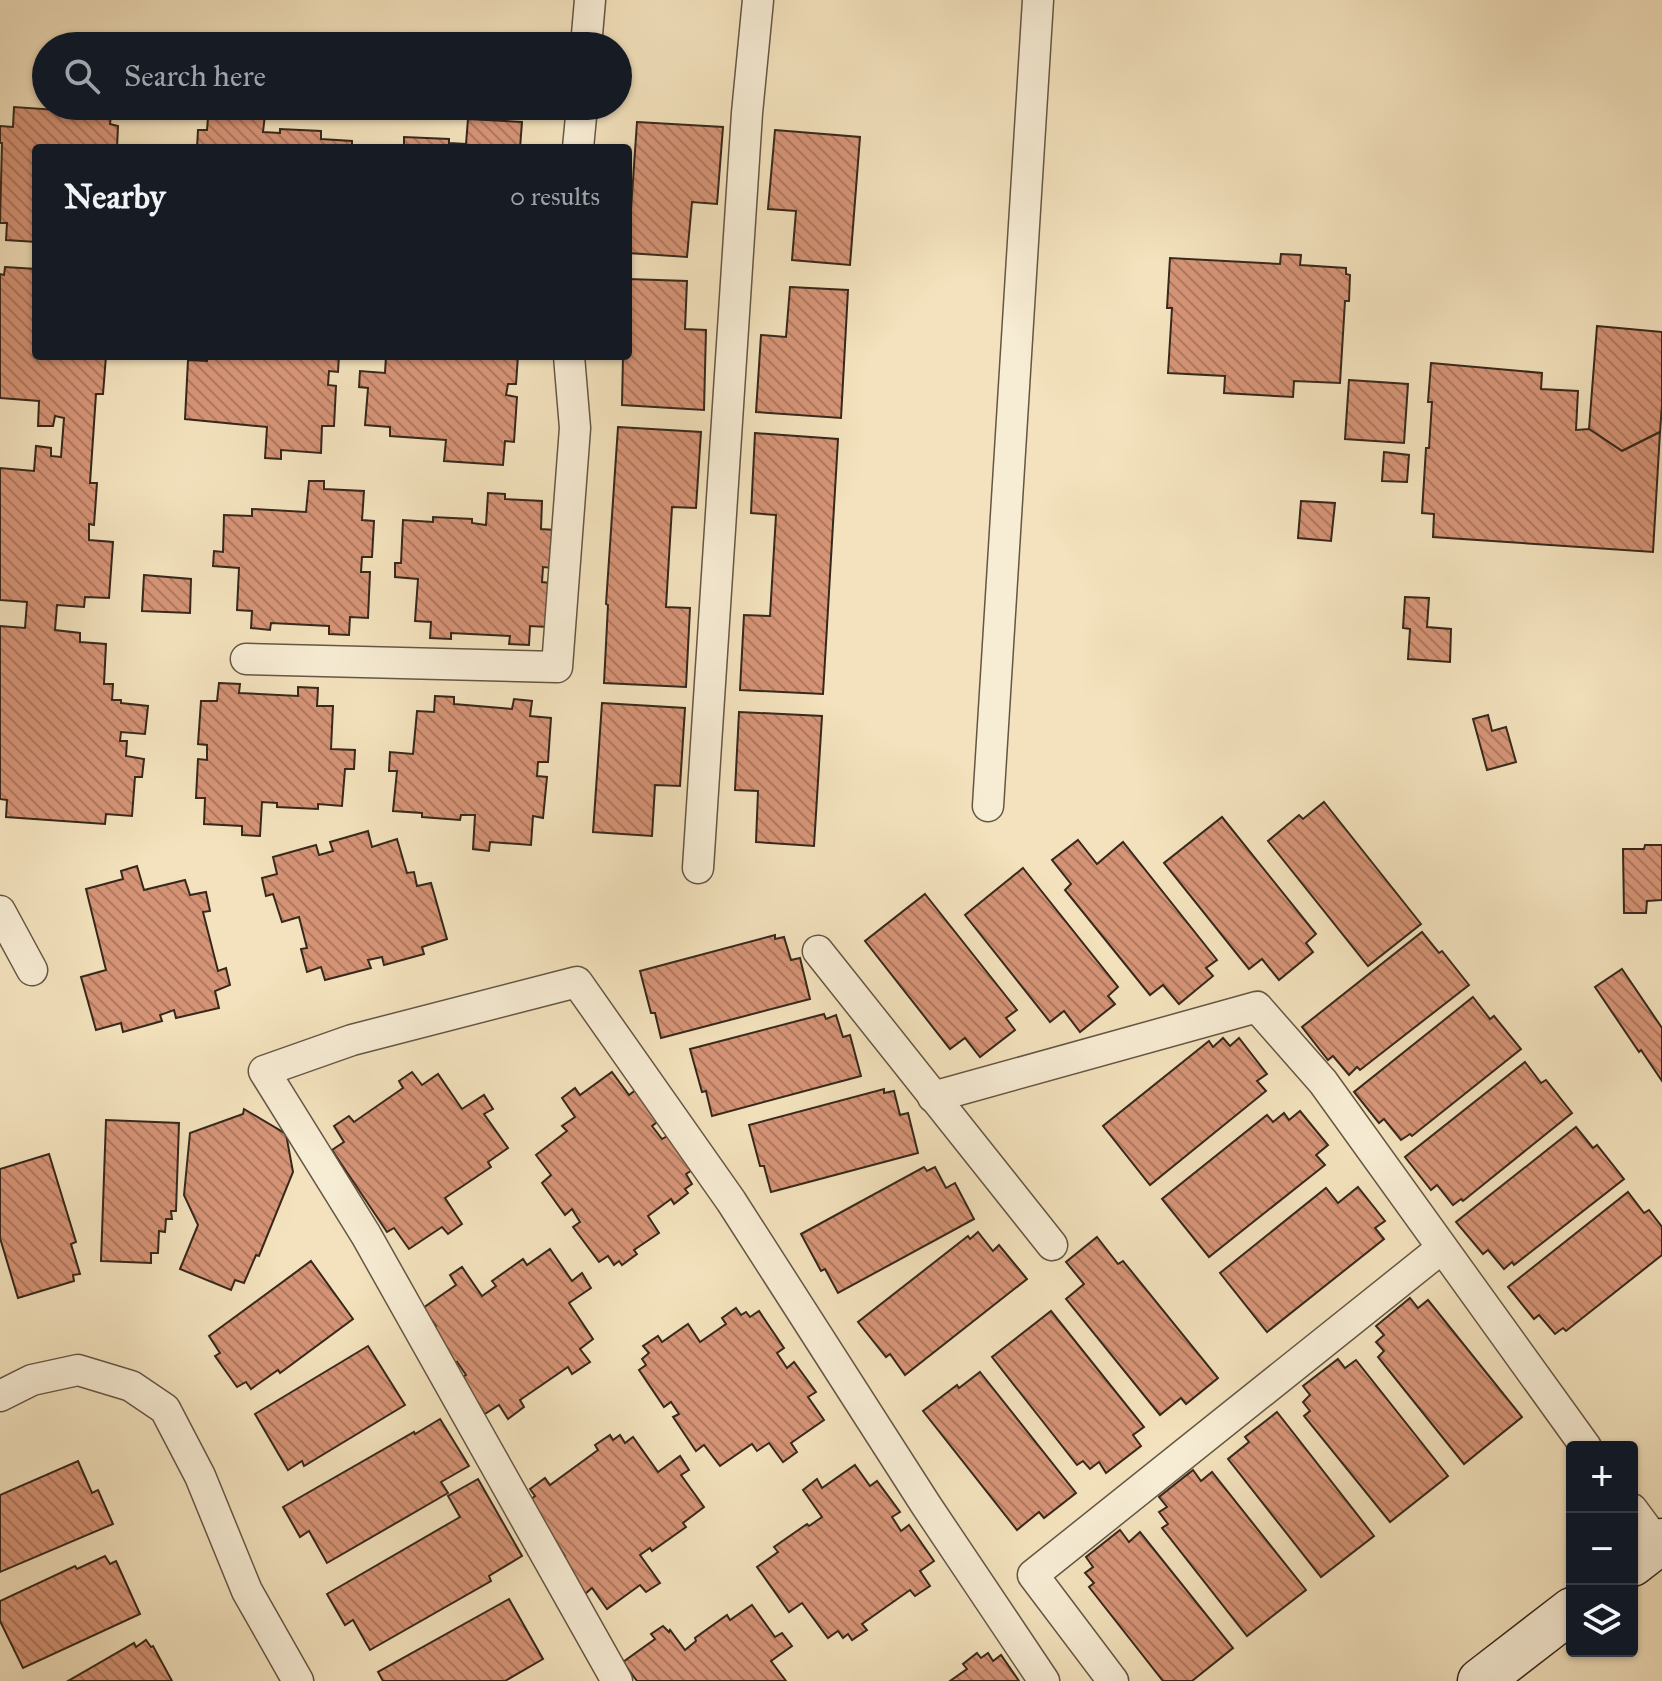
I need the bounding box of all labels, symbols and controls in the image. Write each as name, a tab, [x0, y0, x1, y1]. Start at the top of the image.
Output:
search box	[32, 32, 632, 120]
icon: search	[60, 54, 104, 98]
text: Search here	[124, 58, 266, 94]
text: Nearby	[64, 176, 166, 217]
text: 0 results	[510, 180, 600, 212]
map controls	[1566, 1441, 1638, 1657]
button: +	[1566, 1441, 1638, 1513]
button: −	[1566, 1513, 1638, 1585]
button: layers	[1566, 1585, 1638, 1657]

